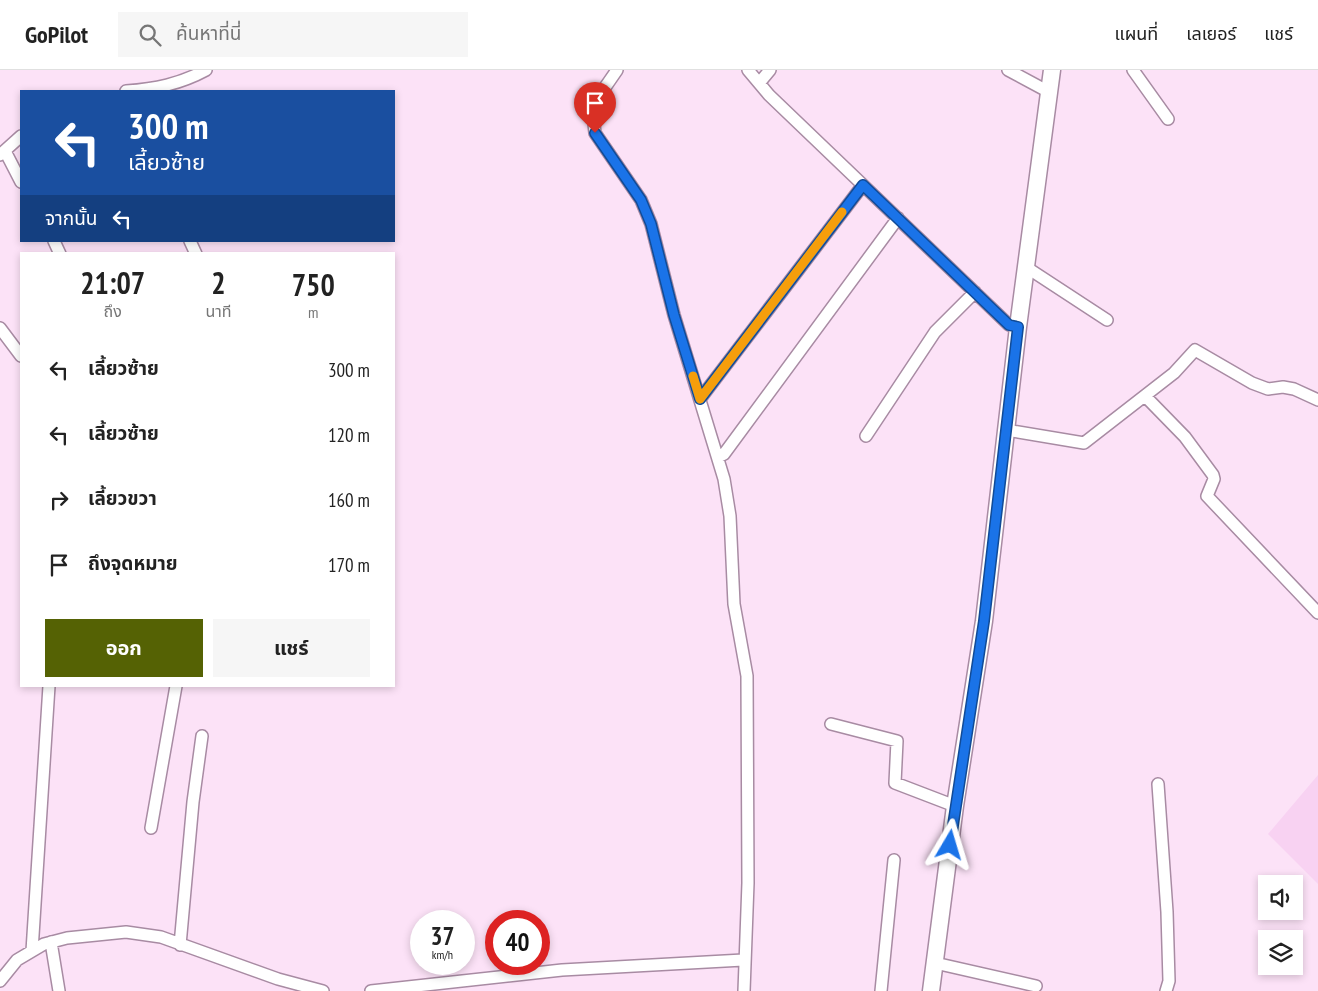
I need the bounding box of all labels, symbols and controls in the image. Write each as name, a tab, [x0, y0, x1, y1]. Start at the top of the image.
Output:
search box	[118, 12, 468, 57]
text: GoPilot	[25, 19, 88, 50]
icon: search	[136, 21, 164, 49]
text: ค้นหาที่นี่	[176, 21, 241, 45]
text: แผนที่	[1114, 22, 1158, 45]
text: เลเยอร์	[1186, 22, 1236, 45]
text: แชร์	[1264, 22, 1293, 45]
pin	[574, 82, 616, 133]
icon: arrive	[581, 89, 609, 117]
text: 300 m	[128, 103, 209, 149]
icon: left	[45, 110, 110, 175]
text: เลี้ยวซ้าย	[128, 148, 205, 176]
icon: left	[108, 205, 136, 233]
text: จากนั้น	[45, 206, 98, 230]
text: 21:07	[80, 263, 145, 302]
text: 2	[211, 263, 226, 302]
text: 750	[292, 265, 335, 304]
text: ถึง	[104, 301, 122, 321]
text: นาที	[205, 301, 231, 321]
text: m	[308, 302, 318, 322]
icon: left	[45, 356, 73, 384]
text: เลี้ยวซ้าย	[88, 356, 159, 380]
text: 300 m	[328, 358, 370, 382]
icon: left	[45, 421, 73, 449]
text: เลี้ยวซ้าย	[88, 421, 159, 445]
text: 120 m	[328, 423, 370, 447]
icon: right	[45, 486, 73, 514]
text: เลี้ยวขวา	[88, 486, 157, 510]
text: 160 m	[328, 488, 370, 512]
icon: arrive	[45, 551, 73, 579]
text: ถึงจุดหมาย	[88, 551, 178, 575]
text: 170 m	[328, 553, 370, 577]
button: ออก	[45, 619, 203, 677]
button: แชร์	[213, 619, 370, 677]
position arrow	[923, 818, 975, 870]
map controls	[1258, 875, 1303, 975]
button: sound	[1258, 875, 1303, 920]
speed limit sign: 40	[485, 910, 550, 975]
text: 37	[431, 920, 454, 952]
button: layers	[1258, 930, 1303, 975]
text: km/h	[432, 947, 453, 962]

